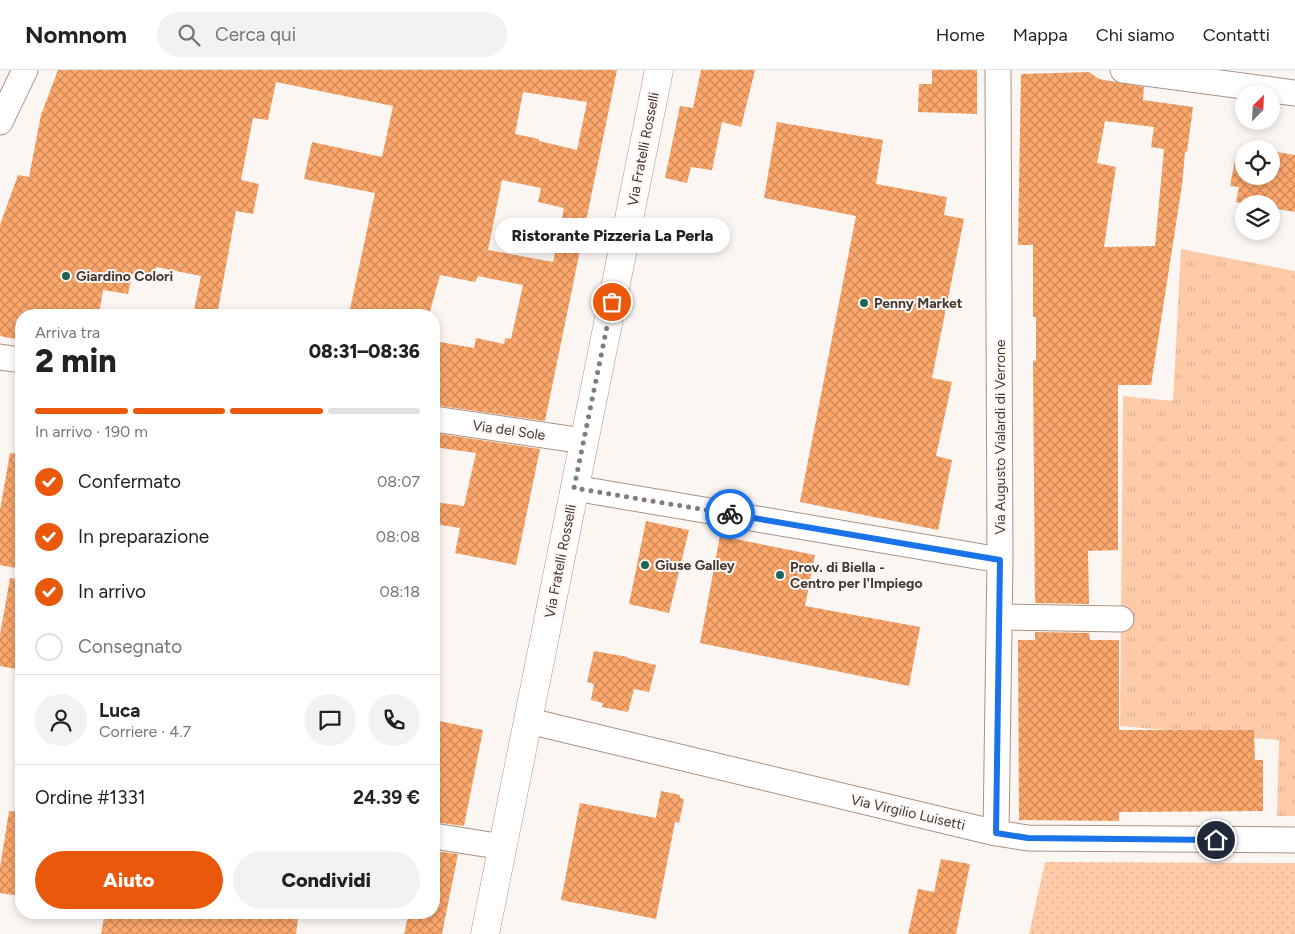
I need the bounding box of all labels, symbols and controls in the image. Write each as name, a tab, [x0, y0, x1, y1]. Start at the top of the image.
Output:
search box	[157, 12, 507, 57]
text: Nomnom	[25, 20, 127, 49]
icon: search	[175, 21, 203, 49]
text: Cerca qui	[215, 23, 296, 46]
text: Home	[936, 24, 985, 46]
text: Mappa	[1013, 24, 1068, 46]
text: Chi siamo	[1096, 24, 1175, 46]
text: Contatti	[1203, 24, 1270, 46]
north arrow	[1235, 85, 1280, 130]
map controls	[1235, 85, 1280, 240]
street label: Via Fratelli Rosselli	[624, 91, 663, 207]
button: locate	[1235, 140, 1280, 185]
button: layers	[1235, 195, 1280, 240]
callout: Ristorante Pizzeria La Perla	[494, 217, 730, 252]
text: Ristorante Pizzeria La Perla	[512, 226, 713, 245]
place label: Giardino Colori	[76, 268, 173, 285]
marker: Giardino Colori	[60, 270, 72, 282]
pin	[591, 281, 633, 323]
icon: bag	[598, 288, 626, 316]
place label: Penny Market	[874, 295, 963, 312]
marker: Penny Market	[858, 297, 870, 309]
text: Arriva tra	[35, 323, 100, 342]
street label: Via Augusto Vialardi di Verrone	[992, 339, 1009, 534]
text: 08:31–08:36	[309, 340, 420, 363]
text: 2 min	[35, 342, 117, 380]
street label: Via del Sole	[471, 417, 547, 444]
text: In arrivo · 190 m	[35, 422, 148, 441]
icon: check	[35, 468, 63, 496]
text: Confermato	[78, 470, 181, 493]
text: 08:07	[377, 472, 420, 491]
courier	[705, 489, 755, 539]
icon: bike	[716, 500, 744, 528]
street label: Via Fratelli Rosselli	[541, 503, 580, 619]
icon: check	[35, 523, 63, 551]
text: In preparazione	[78, 525, 209, 548]
text: 08:08	[376, 527, 420, 546]
place label: Giuse Galley	[655, 557, 736, 574]
marker: Giuse Galley	[639, 559, 651, 571]
place label: Prov. di Biella - Centro per l'Impiego	[790, 559, 923, 592]
marker: Prov. di Biella - Centro per l'Impiego	[774, 569, 786, 581]
icon: check	[35, 578, 63, 606]
text: In arrivo	[78, 580, 146, 603]
text: 08:18	[379, 582, 420, 601]
text: Consegnato	[78, 635, 182, 658]
button: person	[35, 694, 87, 746]
button: chat	[304, 694, 356, 746]
button: phone	[368, 694, 420, 746]
text: Luca	[99, 699, 141, 722]
text: Corriere · 4.7	[99, 722, 191, 741]
text: Ordine #1331	[35, 786, 146, 809]
text: 24.39 €	[353, 786, 420, 809]
street label: Via Virgilio Luisetti	[849, 791, 967, 834]
pin	[1195, 819, 1237, 861]
icon: home	[1202, 826, 1230, 854]
button: Aiuto	[35, 851, 223, 909]
button: Condividi	[233, 851, 420, 909]

